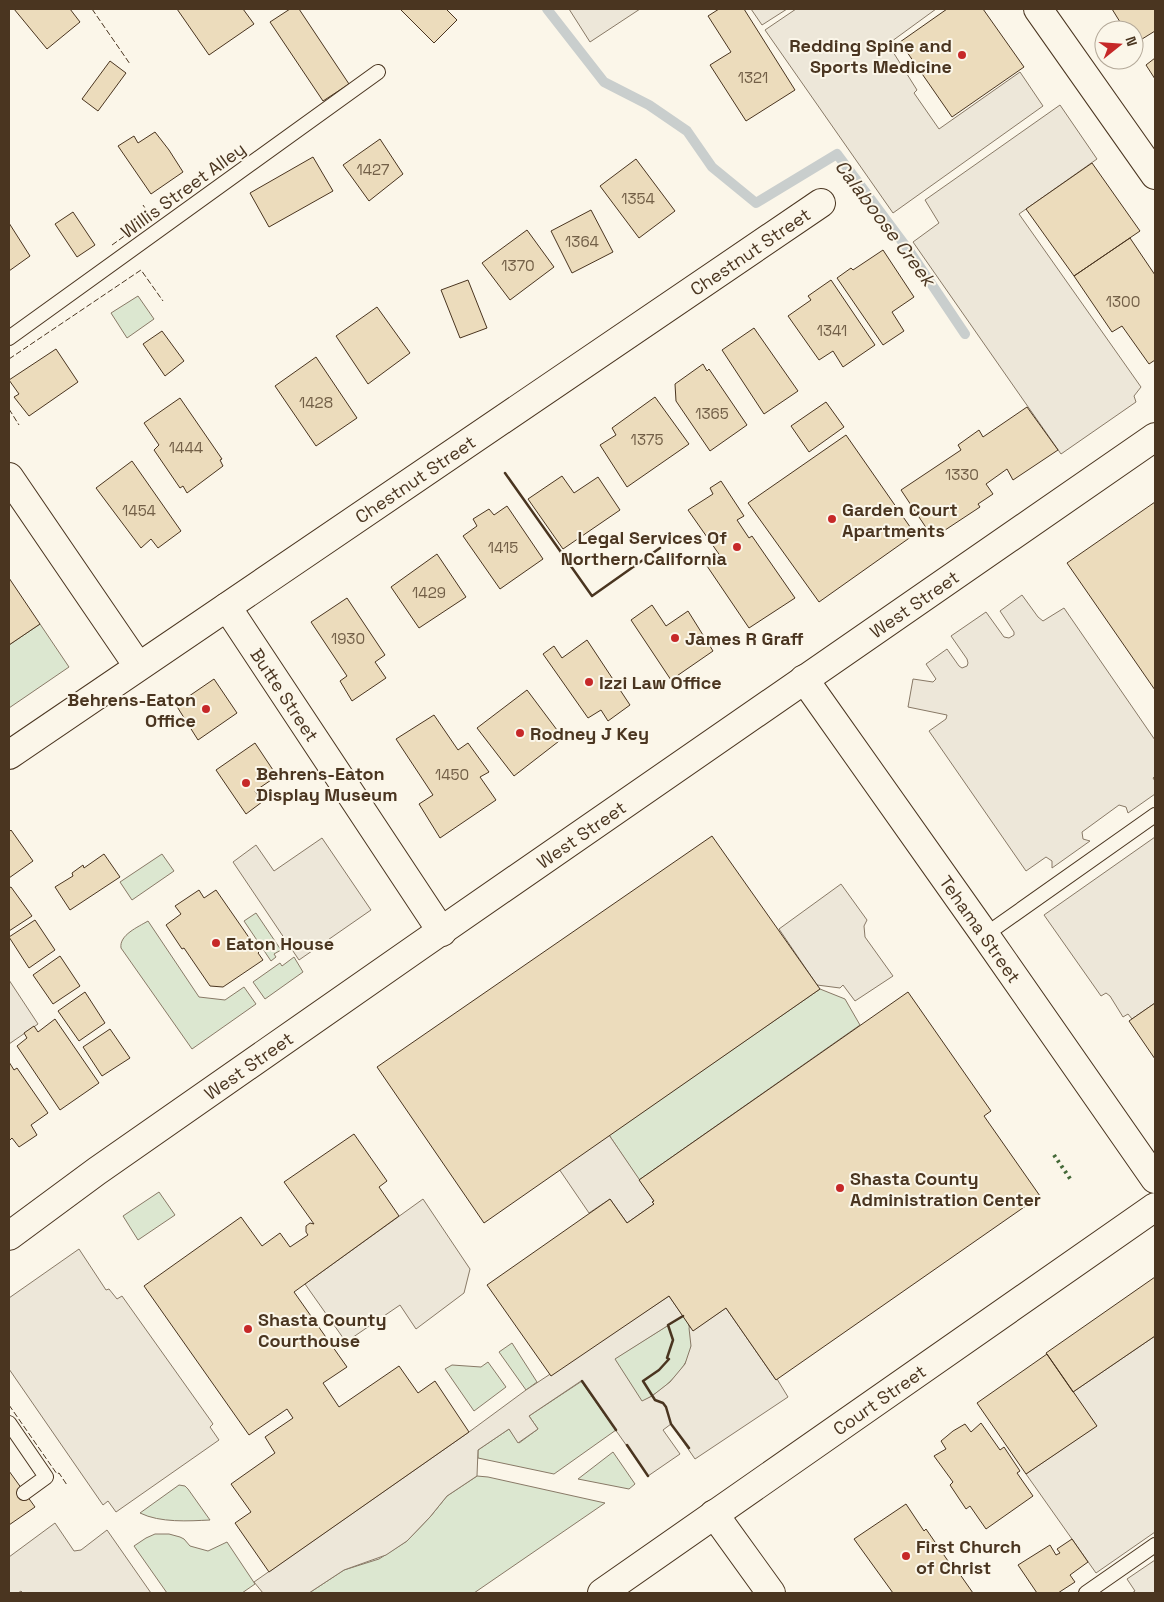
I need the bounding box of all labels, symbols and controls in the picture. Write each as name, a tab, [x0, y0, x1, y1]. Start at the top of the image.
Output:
north arrow	[1094, 20, 1144, 70]
place label: Redding Spine and Sports Medicine	[789, 34, 952, 78]
text: N	[1121, 34, 1141, 48]
marker: Redding Spine and Sports Medicine	[956, 49, 968, 61]
house number: 1321	[738, 68, 768, 87]
street label: Willis Street Alley	[116, 137, 250, 243]
water label: Calaboose Creek	[829, 155, 942, 294]
house number: 1427	[356, 160, 390, 179]
house number: 1354	[621, 189, 655, 208]
street label: Chestnut Street	[685, 202, 815, 300]
house number: 1364	[565, 232, 599, 251]
house number: 1370	[501, 256, 535, 275]
house number: 1300	[1106, 292, 1140, 311]
house number: 1341	[817, 321, 847, 340]
house number: 1428	[299, 393, 333, 412]
house number: 1365	[695, 404, 729, 423]
street label: Chestnut Street	[350, 430, 480, 528]
house number: 1375	[631, 430, 663, 449]
house number: 1444	[169, 438, 203, 457]
house number: 1330	[945, 465, 979, 484]
place label: Garden Court Apartments	[842, 498, 958, 542]
house number: 1454	[122, 501, 156, 520]
marker: Garden Court Apartments	[826, 513, 838, 525]
place label: Legal Services Of Northern California	[561, 526, 728, 570]
house number: 1415	[488, 538, 518, 557]
marker: Legal Services Of Northern California	[731, 541, 743, 553]
street label: West Street	[865, 565, 963, 643]
house number: 1429	[412, 583, 446, 602]
place label: James R Graff	[685, 627, 804, 650]
house number: 1930	[331, 629, 365, 648]
marker: James R Graff	[669, 632, 681, 644]
street label: Butte Street	[246, 643, 324, 746]
place label: Izzi Law Office	[599, 671, 722, 694]
marker: Izzi Law Office	[583, 676, 595, 688]
place label: Behrens-Eaton Office	[67, 688, 196, 732]
marker: Behrens-Eaton Office	[200, 703, 212, 715]
place label: Rodney J Key	[530, 722, 649, 745]
marker: Rodney J Key	[514, 727, 526, 739]
place label: Behrens-Eaton Display Museum	[256, 762, 398, 806]
house number: 1450	[435, 765, 469, 784]
marker: Behrens-Eaton Display Museum	[240, 777, 252, 789]
street label: West Street	[532, 795, 630, 873]
street label: Tehama Street	[935, 871, 1026, 987]
place label: Eaton House	[226, 932, 334, 955]
marker: Eaton House	[210, 937, 222, 949]
street label: West Street	[199, 1026, 297, 1104]
place label: Shasta County Administration Center	[850, 1167, 1041, 1211]
marker: Shasta County Administration Center	[834, 1182, 846, 1194]
place label: Shasta County Courthouse	[258, 1308, 387, 1352]
marker: Shasta County Courthouse	[242, 1323, 254, 1335]
street label: Court Street	[828, 1359, 930, 1440]
place label: First Church of Christ	[916, 1535, 1021, 1579]
marker: First Church of Christ	[900, 1550, 912, 1562]

